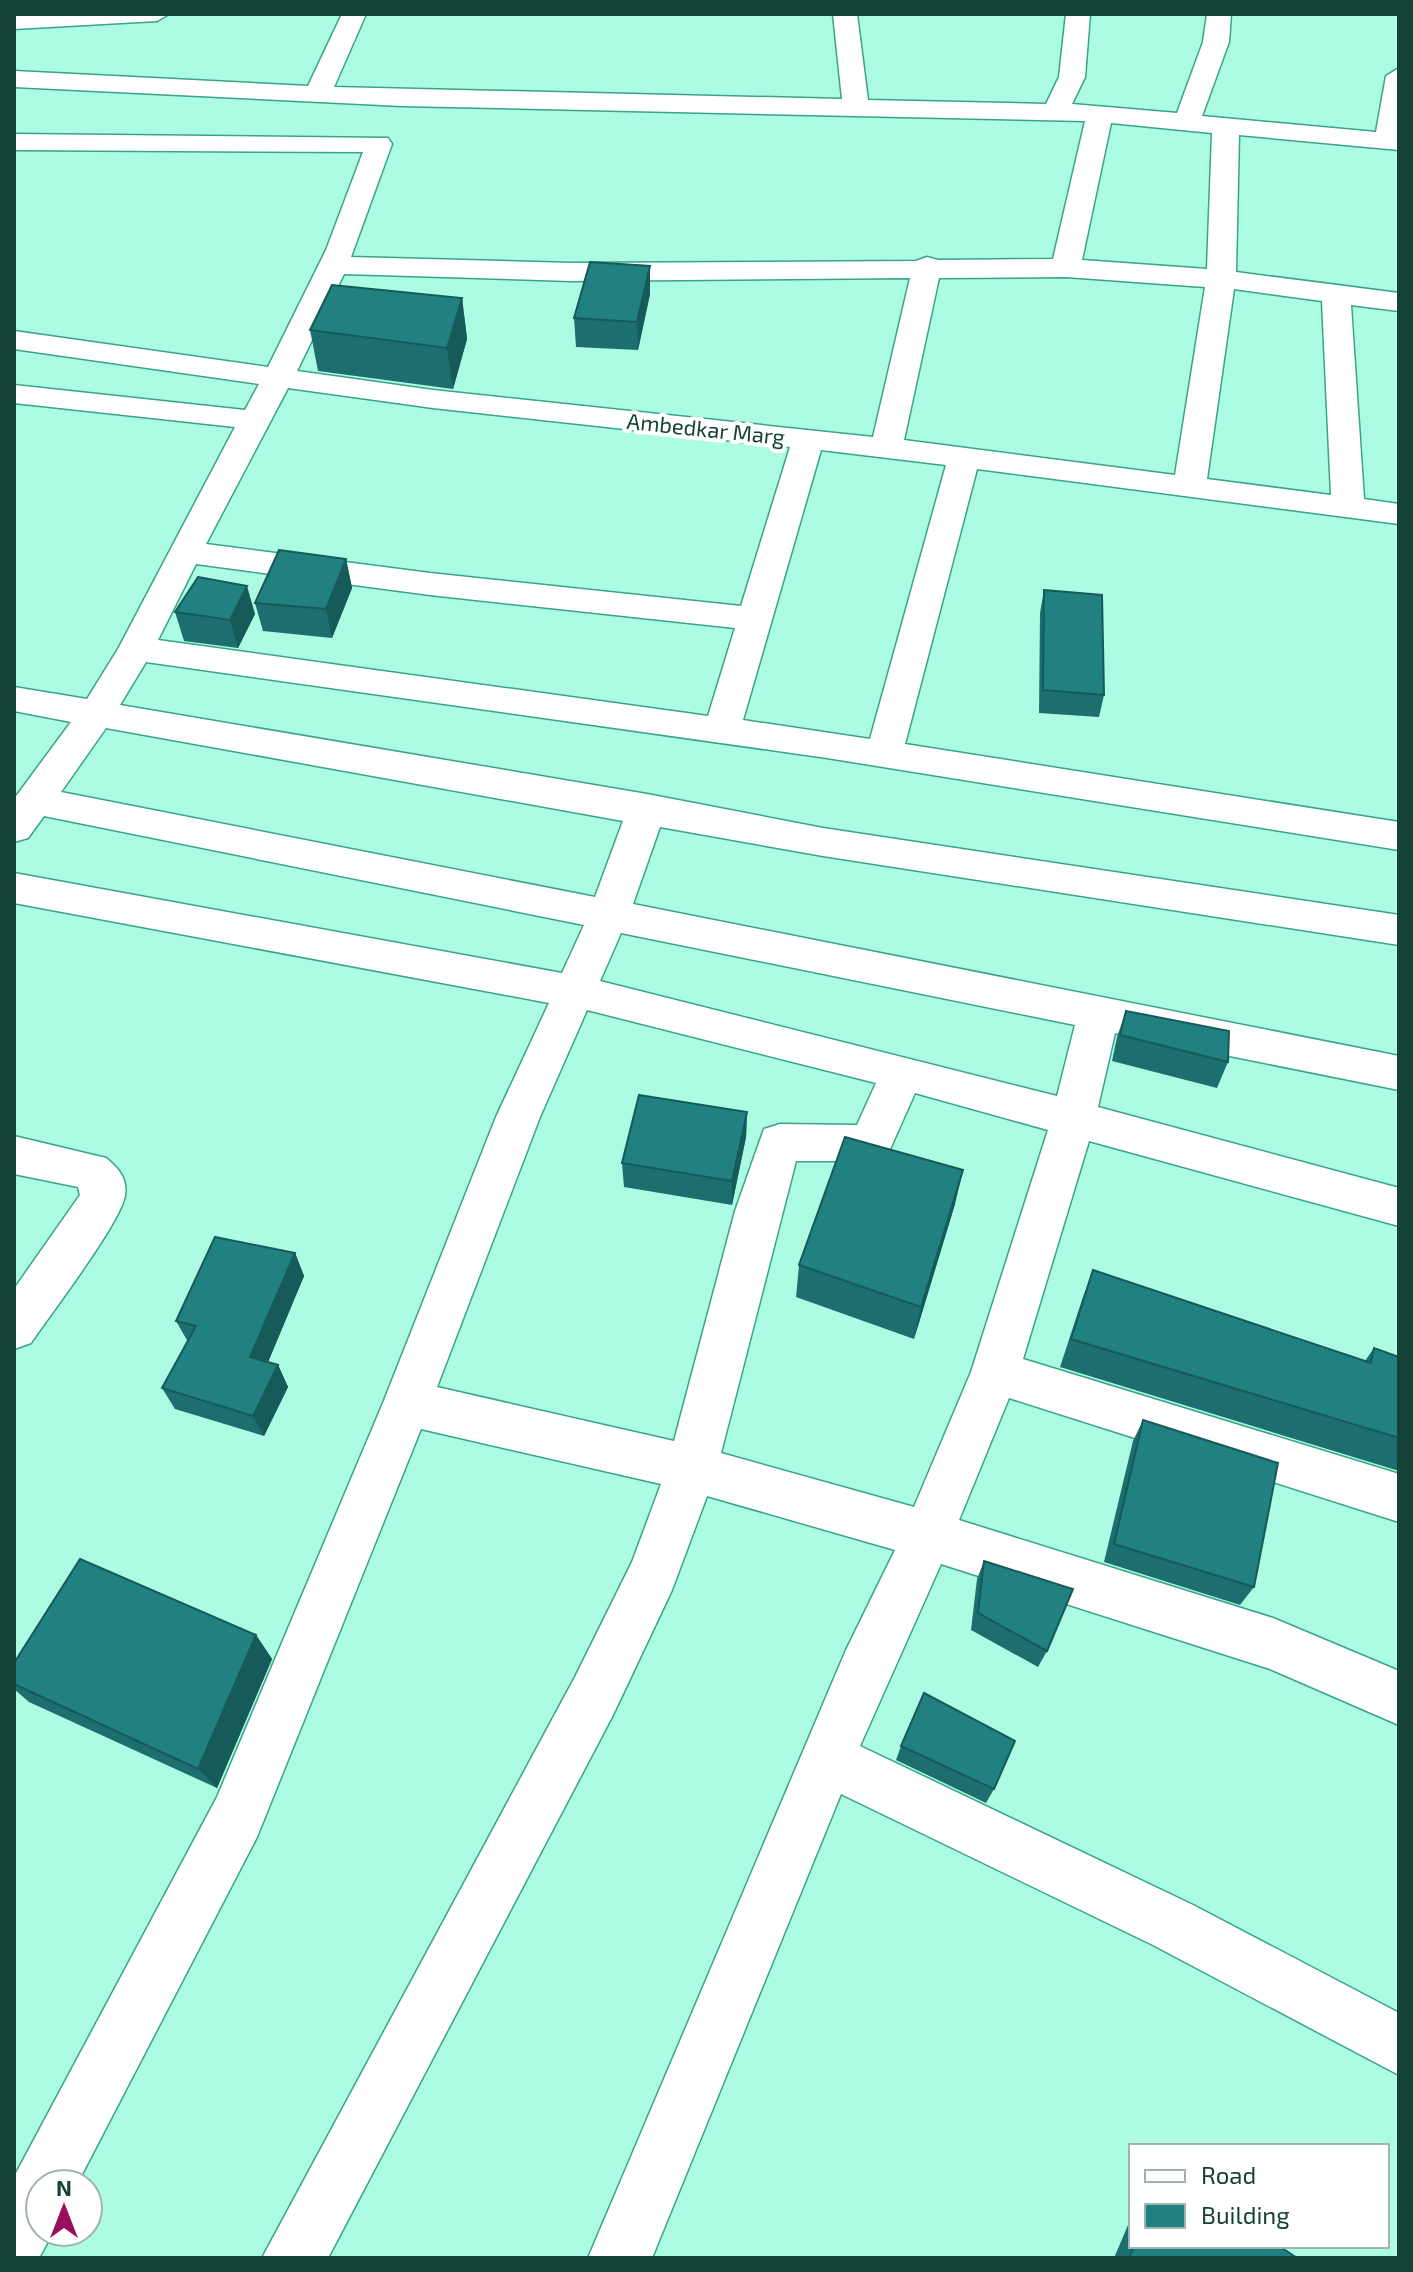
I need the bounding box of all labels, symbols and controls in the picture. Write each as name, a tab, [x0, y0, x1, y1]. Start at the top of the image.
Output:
street label: Ambedkar Marg	[626, 407, 786, 449]
legend	[1129, 2144, 1389, 2248]
text: Road	[1201, 2160, 1256, 2189]
north arrow	[24, 2168, 104, 2248]
text: N	[56, 2174, 72, 2200]
text: Building	[1201, 2200, 1290, 2229]

